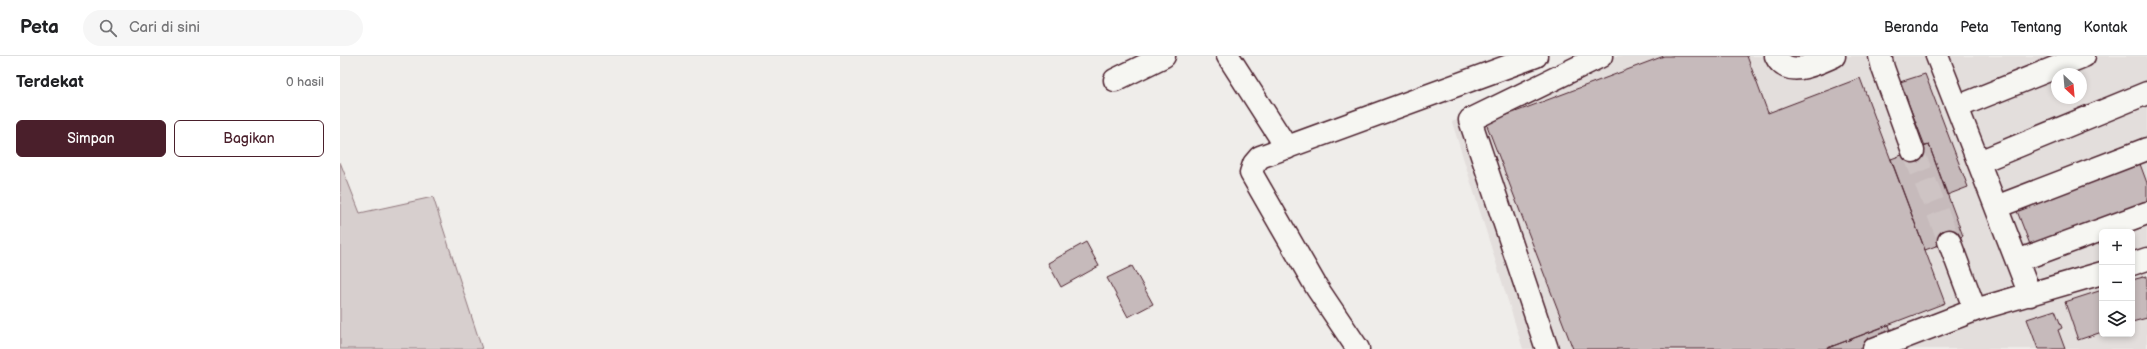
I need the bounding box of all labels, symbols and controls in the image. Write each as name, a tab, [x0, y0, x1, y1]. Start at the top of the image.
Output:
search box	[83, 10, 363, 46]
text: Peta	[20, 16, 59, 39]
icon: search	[97, 17, 119, 39]
text: Cari di sini	[129, 18, 200, 37]
text: Beranda	[1884, 19, 1938, 36]
text: Peta	[1960, 19, 1989, 36]
text: Tentang	[2011, 19, 2062, 36]
text: Kontak	[2084, 19, 2127, 36]
north arrow	[2051, 68, 2087, 104]
text: Terdekat	[16, 72, 84, 92]
text: 0 hasil	[286, 74, 324, 90]
button: Simpan	[16, 120, 166, 157]
button: Bagikan	[174, 120, 324, 157]
map controls	[2099, 229, 2135, 337]
button: +	[2099, 229, 2135, 265]
button: −	[2099, 265, 2135, 301]
button: layers	[2099, 301, 2135, 337]

